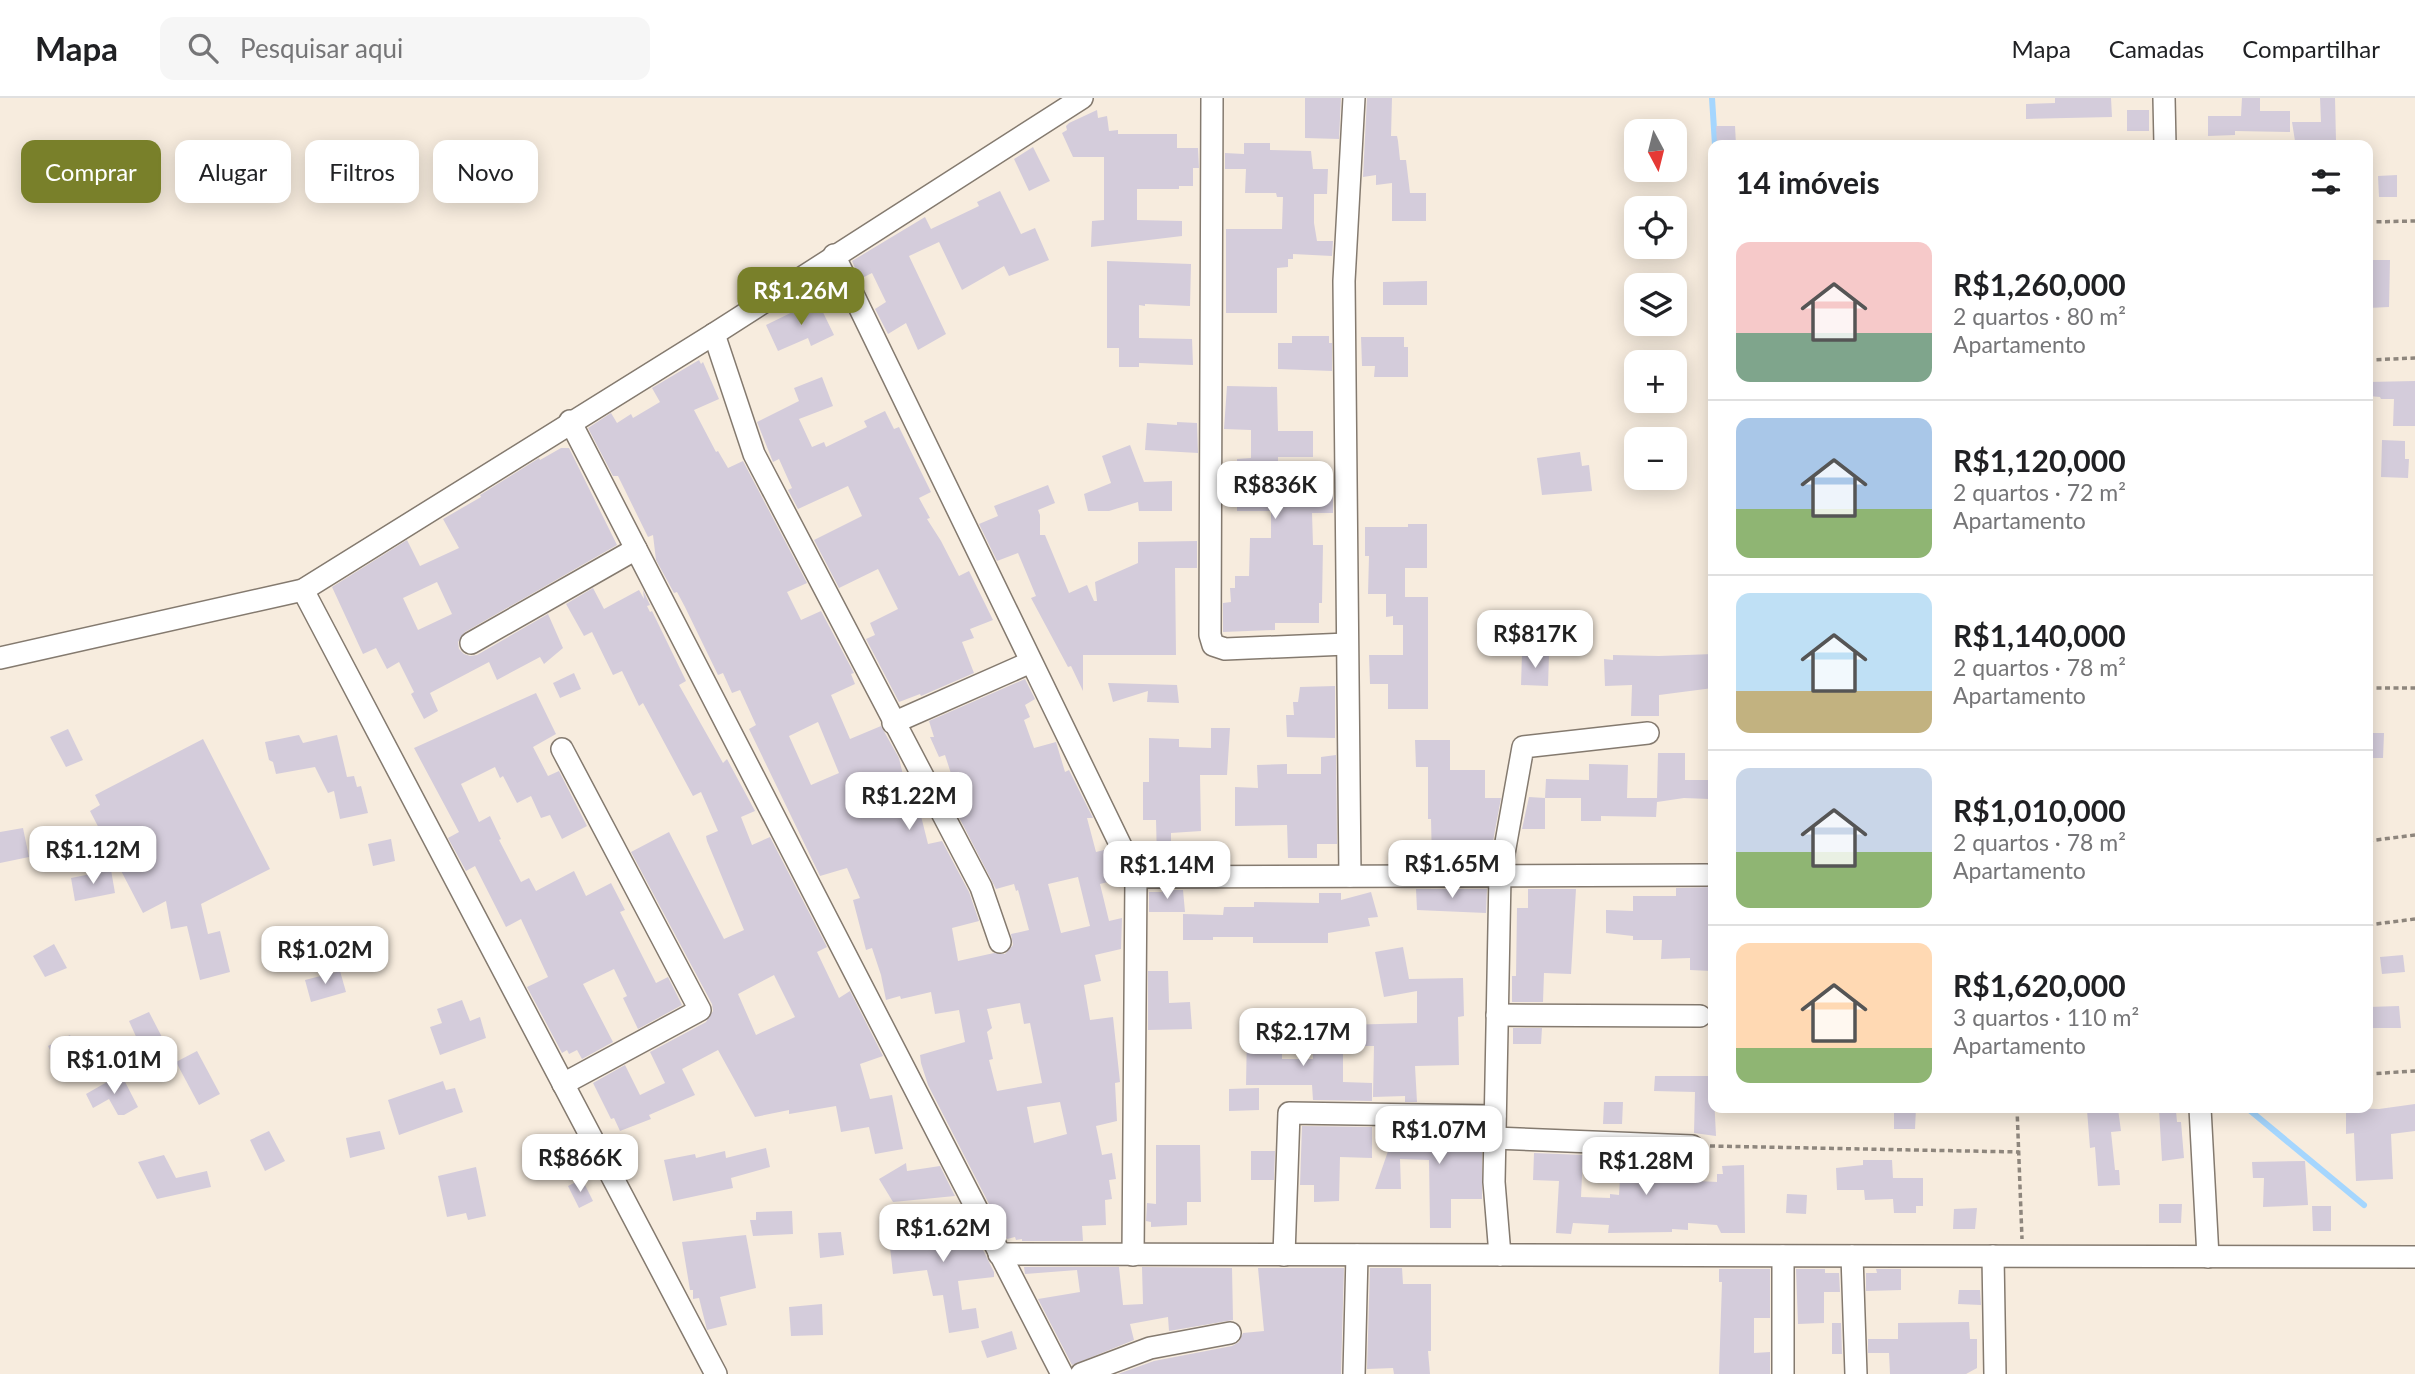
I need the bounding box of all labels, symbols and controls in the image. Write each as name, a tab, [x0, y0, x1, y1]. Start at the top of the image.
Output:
search box	[160, 17, 650, 80]
text: Mapa	[35, 28, 118, 68]
icon: search	[184, 29, 222, 67]
text: Pesquisar aqui	[240, 32, 403, 64]
text: Mapa	[2012, 34, 2071, 63]
text: Camadas	[2109, 34, 2204, 63]
text: Compartilhar	[2242, 34, 2380, 63]
north arrow	[1624, 119, 1687, 182]
map controls	[1624, 119, 1687, 490]
chip: Comprar	[21, 140, 161, 203]
chip: Alugar	[175, 140, 291, 203]
chip: Filtros	[305, 140, 419, 203]
chip: Novo	[433, 140, 538, 203]
icon: filters	[2307, 163, 2345, 201]
text: 14 imóveis	[1736, 164, 1880, 200]
button: locate	[1624, 196, 1687, 259]
text: R$1,260,000	[1953, 266, 2126, 302]
pin: R$1.26M	[736, 268, 866, 327]
icon: home	[1792, 270, 1876, 354]
button: layers	[1624, 273, 1687, 336]
text: R$1.26M	[753, 276, 849, 304]
text: 2 quartos · 80 m²	[1953, 302, 2126, 330]
text: Apartamento	[1953, 330, 2086, 358]
button: +	[1624, 350, 1687, 413]
button: −	[1624, 427, 1687, 490]
text: R$1,120,000	[1953, 442, 2126, 478]
icon: home	[1792, 446, 1876, 530]
pin: R$836K	[1218, 462, 1332, 521]
text: R$836K	[1233, 470, 1317, 498]
text: 2 quartos · 72 m²	[1953, 478, 2126, 506]
text: Apartamento	[1953, 506, 2086, 534]
pin: R$817K	[1478, 610, 1592, 670]
text: R$1,140,000	[1953, 617, 2126, 653]
text: R$817K	[1493, 619, 1577, 647]
icon: home	[1792, 621, 1876, 705]
text: 2 quartos · 78 m²	[1953, 653, 2126, 681]
text: Apartamento	[1953, 681, 2086, 709]
pin: R$1.22M	[844, 772, 974, 832]
text: R$1.22M	[861, 781, 957, 809]
text: R$1,010,000	[1953, 792, 2126, 828]
icon: home	[1792, 796, 1876, 880]
pin: R$1.12M	[28, 826, 158, 886]
text: 2 quartos · 78 m²	[1953, 828, 2126, 856]
text: R$1.12M	[45, 835, 141, 863]
pin: R$1.65M	[1387, 840, 1517, 900]
pin: R$1.14M	[1102, 842, 1232, 901]
text: R$1.65M	[1404, 849, 1500, 877]
text: R$1.14M	[1119, 850, 1215, 878]
text: Apartamento	[1953, 856, 2086, 884]
pin: R$1.02M	[260, 926, 390, 986]
text: R$1.02M	[277, 935, 373, 963]
text: R$1,620,000	[1953, 967, 2126, 1003]
icon: home	[1792, 971, 1876, 1055]
text: 3 quartos · 110 m²	[1953, 1003, 2139, 1031]
pin: R$2.17M	[1238, 1009, 1368, 1068]
text: R$2.17M	[1255, 1017, 1351, 1045]
text: Apartamento	[1953, 1031, 2086, 1059]
pin: R$1.01M	[49, 1037, 179, 1096]
text: R$1.01M	[66, 1045, 162, 1073]
pin: R$1.07M	[1374, 1107, 1504, 1166]
text: R$1.07M	[1391, 1115, 1487, 1143]
pin: R$866K	[523, 1134, 637, 1194]
pin: R$1.28M	[1581, 1138, 1711, 1197]
text: R$866K	[538, 1143, 622, 1171]
text: R$1.28M	[1598, 1146, 1694, 1174]
pin: R$1.62M	[878, 1204, 1008, 1264]
text: R$1.62M	[895, 1213, 991, 1241]

